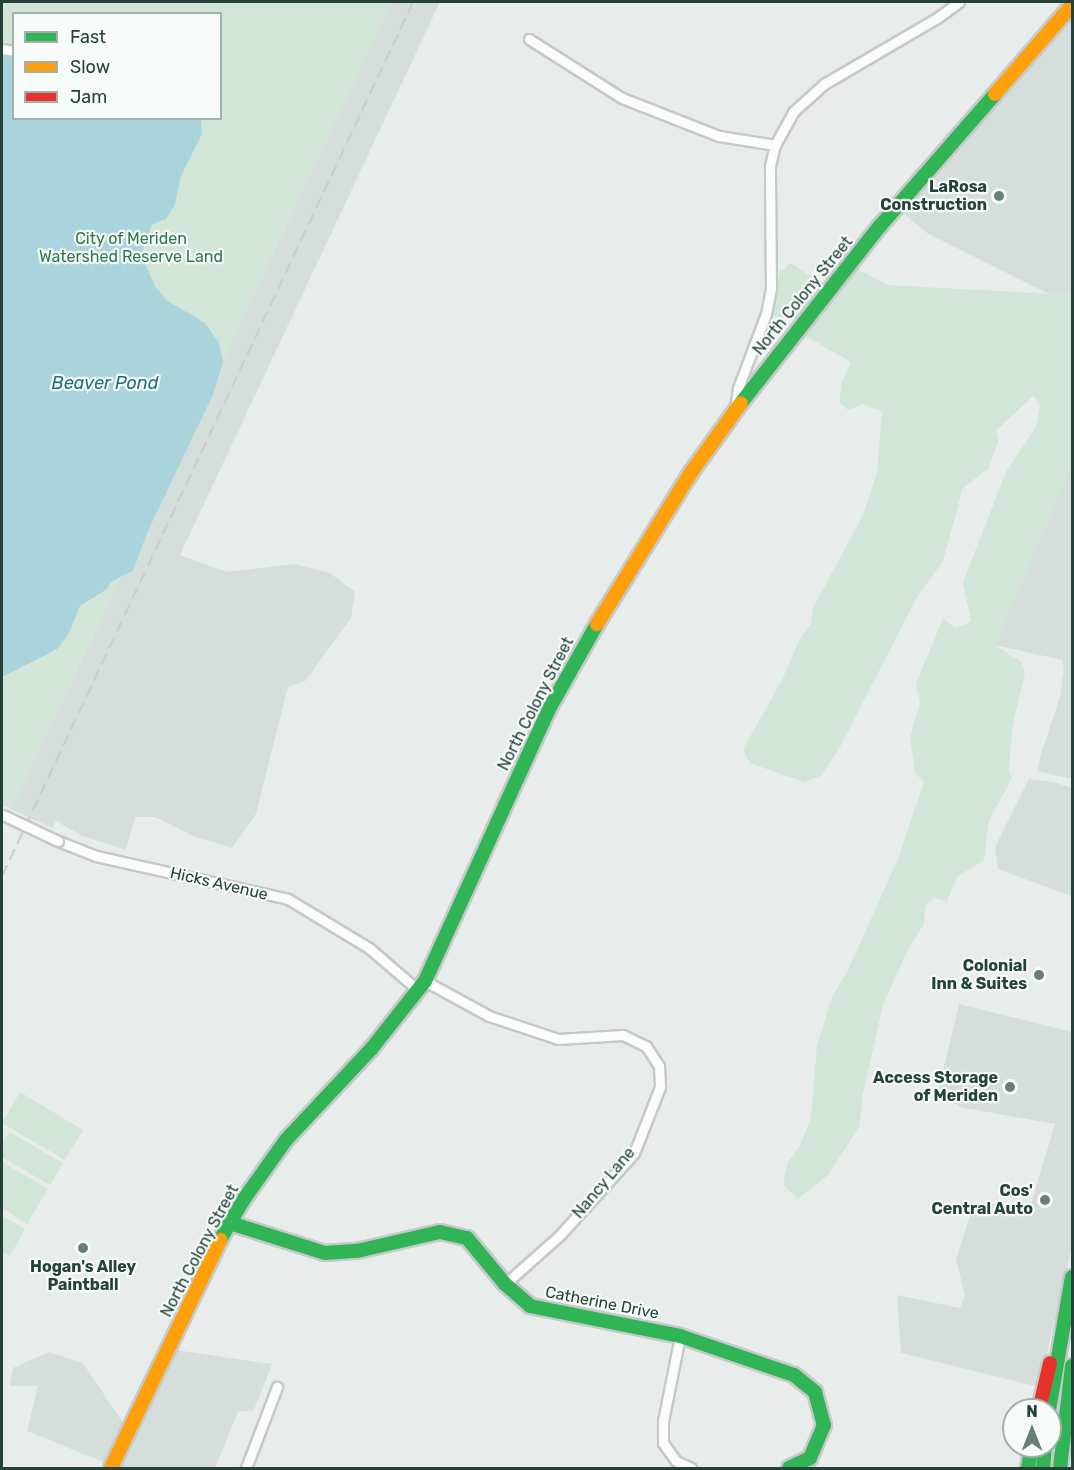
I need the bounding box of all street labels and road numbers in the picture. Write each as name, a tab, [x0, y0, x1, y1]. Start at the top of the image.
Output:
street label: North Colony Street	[749, 233, 857, 359]
street label: North Colony Street	[494, 634, 578, 774]
street label: Hicks Avenue	[168, 863, 270, 905]
street label: Nancy Lane	[569, 1143, 639, 1223]
street label: North Colony Street	[157, 1181, 243, 1321]
street label: Catherine Drive	[544, 1283, 660, 1323]

